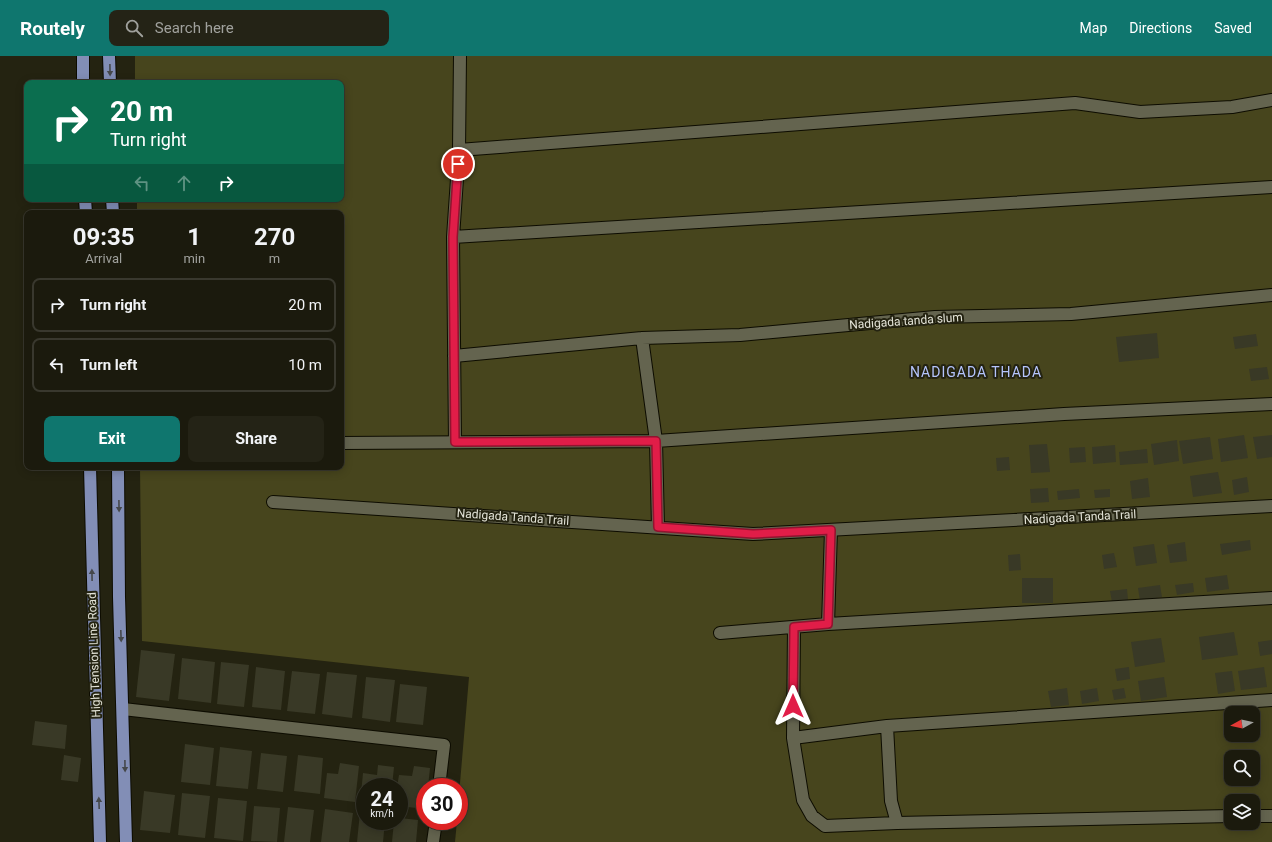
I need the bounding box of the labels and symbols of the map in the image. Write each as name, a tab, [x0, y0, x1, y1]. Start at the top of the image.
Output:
one-way arrow	[106, 63, 113, 76]
pin	[441, 147, 475, 181]
street label: Nadigada tanda slum	[849, 310, 963, 332]
district label: NADIGADA THADA	[910, 364, 1042, 380]
one-way arrow	[116, 500, 122, 513]
street label: Nadigada Tanda Trail	[456, 506, 570, 528]
street label: Nadigada Tanda Trail	[1023, 507, 1137, 527]
one-way arrow	[89, 568, 95, 581]
street label: High Tension Line Road	[85, 592, 103, 718]
one-way arrow	[117, 630, 124, 642]
position arrow	[772, 685, 814, 727]
north arrow	[1224, 706, 1260, 742]
one-way arrow	[121, 760, 128, 772]
speed limit sign: 30	[416, 778, 468, 830]
one-way arrow	[96, 796, 102, 809]

